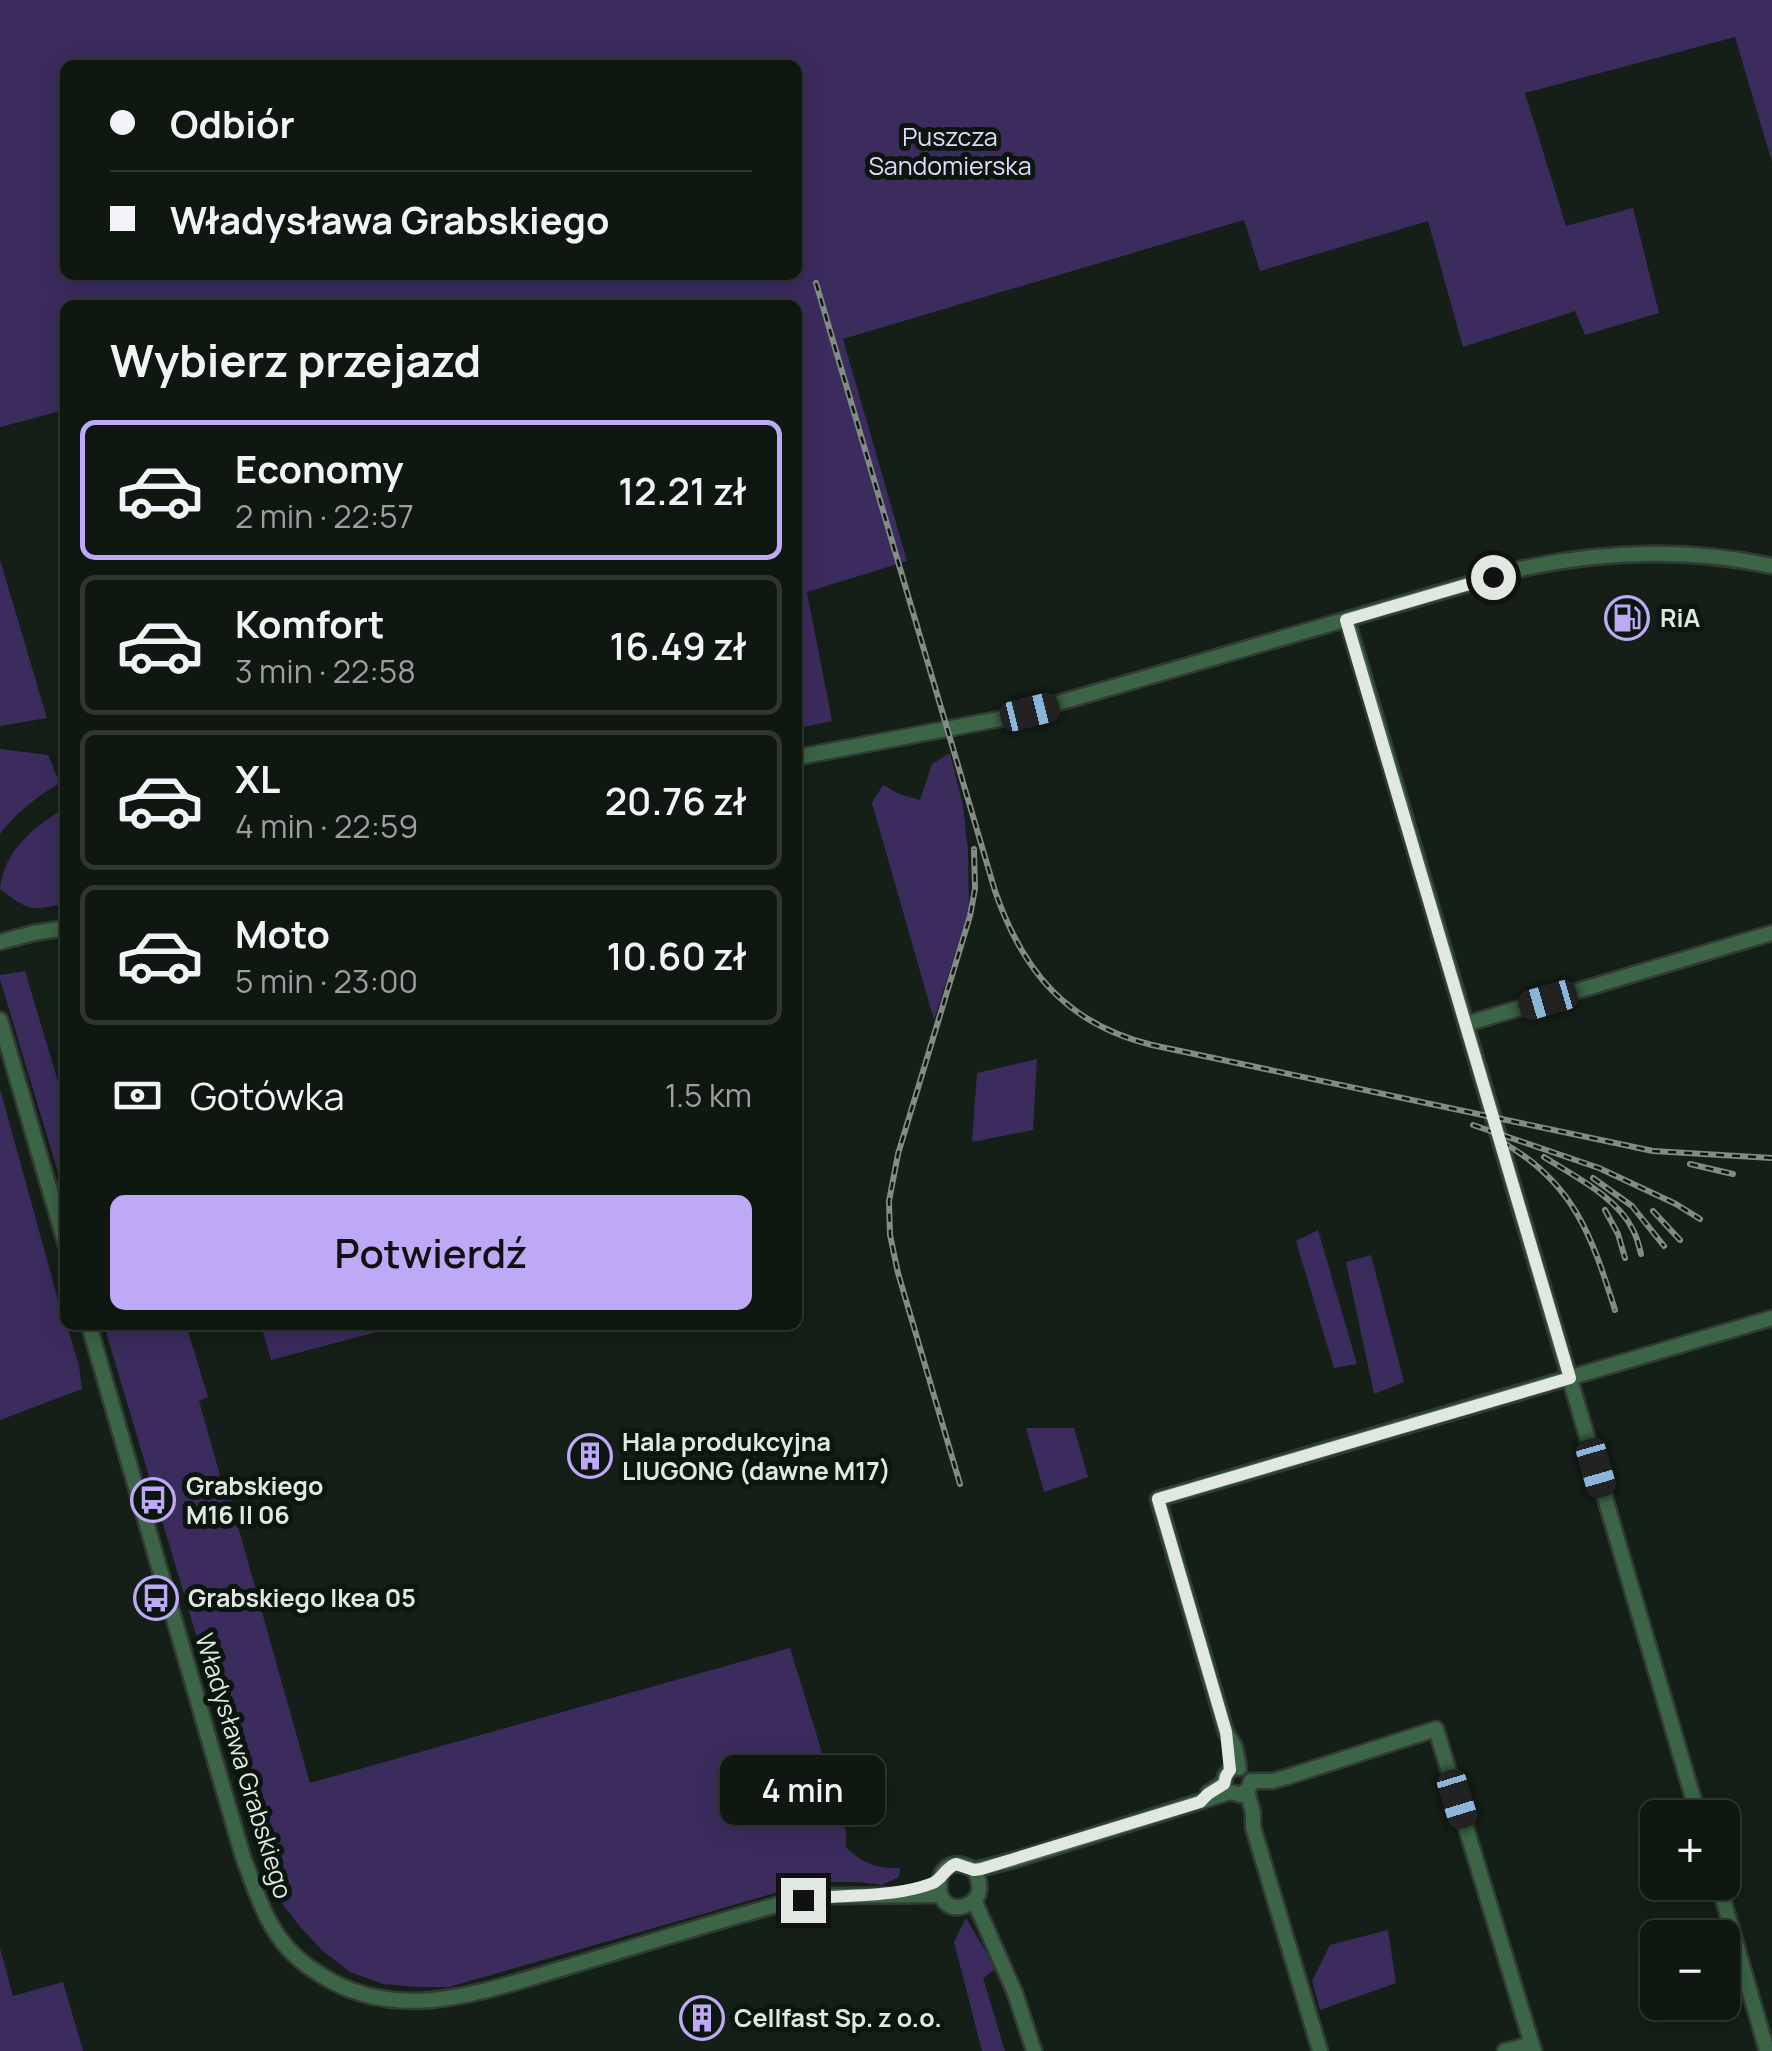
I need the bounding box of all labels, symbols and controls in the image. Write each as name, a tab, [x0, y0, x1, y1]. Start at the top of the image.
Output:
text: Odbiór	[170, 97, 295, 149]
park label: Puszcza Sandomierska	[868, 119, 1032, 183]
text: Władysława Grabskiego	[170, 193, 609, 245]
text: Wybierz przejazd	[110, 329, 481, 391]
text: Economy	[235, 442, 404, 494]
icon: car	[115, 445, 205, 535]
text: 12.21 zł	[618, 464, 747, 516]
text: 2 min · 22:57	[235, 494, 414, 538]
route start	[1471, 555, 1516, 600]
fuel station icon: RiA	[1604, 595, 1650, 641]
text: Komfort	[235, 597, 384, 649]
icon: car	[115, 600, 205, 690]
place label: RiA	[1660, 600, 1701, 635]
text: 16.49 zł	[610, 619, 747, 671]
text: 3 min · 22:58	[235, 649, 416, 693]
car	[997, 690, 1063, 734]
text: XL	[235, 752, 280, 804]
icon: car	[115, 755, 205, 845]
text: 20.76 zł	[605, 774, 747, 826]
text: 4 min · 22:59	[235, 804, 418, 848]
text: Moto	[235, 907, 330, 959]
icon: car	[115, 910, 205, 1000]
text: 10.60 zł	[606, 929, 747, 981]
text: 5 min · 23:00	[235, 959, 418, 1003]
car	[1515, 977, 1581, 1023]
icon: cash	[110, 1068, 165, 1123]
text: Gotówka	[190, 1069, 345, 1121]
text: 1.5 km	[665, 1073, 752, 1117]
button: Potwierdź	[110, 1195, 752, 1310]
place label: Hala produkcyjna LIUGONG (dawne M17)	[622, 1424, 891, 1488]
building icon: Hala produkcyjna LIUGONG (dawne M17)	[567, 1433, 613, 1479]
car	[1573, 1435, 1619, 1501]
place label: Grabskiego M16 II 06	[186, 1468, 323, 1532]
bus stop icon: Grabskiego M16 II 06	[130, 1477, 176, 1523]
bus stop icon: Grabskiego Ikea 05	[133, 1575, 179, 1621]
place label: Grabskiego Ikea 05	[188, 1580, 416, 1615]
street label: Władysława Grabskiego	[187, 1629, 302, 1903]
callout: 4 min	[720, 1755, 886, 1825]
car	[1434, 1766, 1480, 1832]
text: 4 min	[761, 1768, 844, 1812]
map controls	[1640, 1800, 1740, 2020]
button: +	[1640, 1800, 1740, 1900]
route end	[781, 1878, 826, 1923]
button: −	[1640, 1920, 1740, 2020]
building icon: Cellfast Sp. z o.o.	[679, 1995, 725, 2041]
place label: Cellfast Sp. z o.o.	[734, 2000, 942, 2035]

